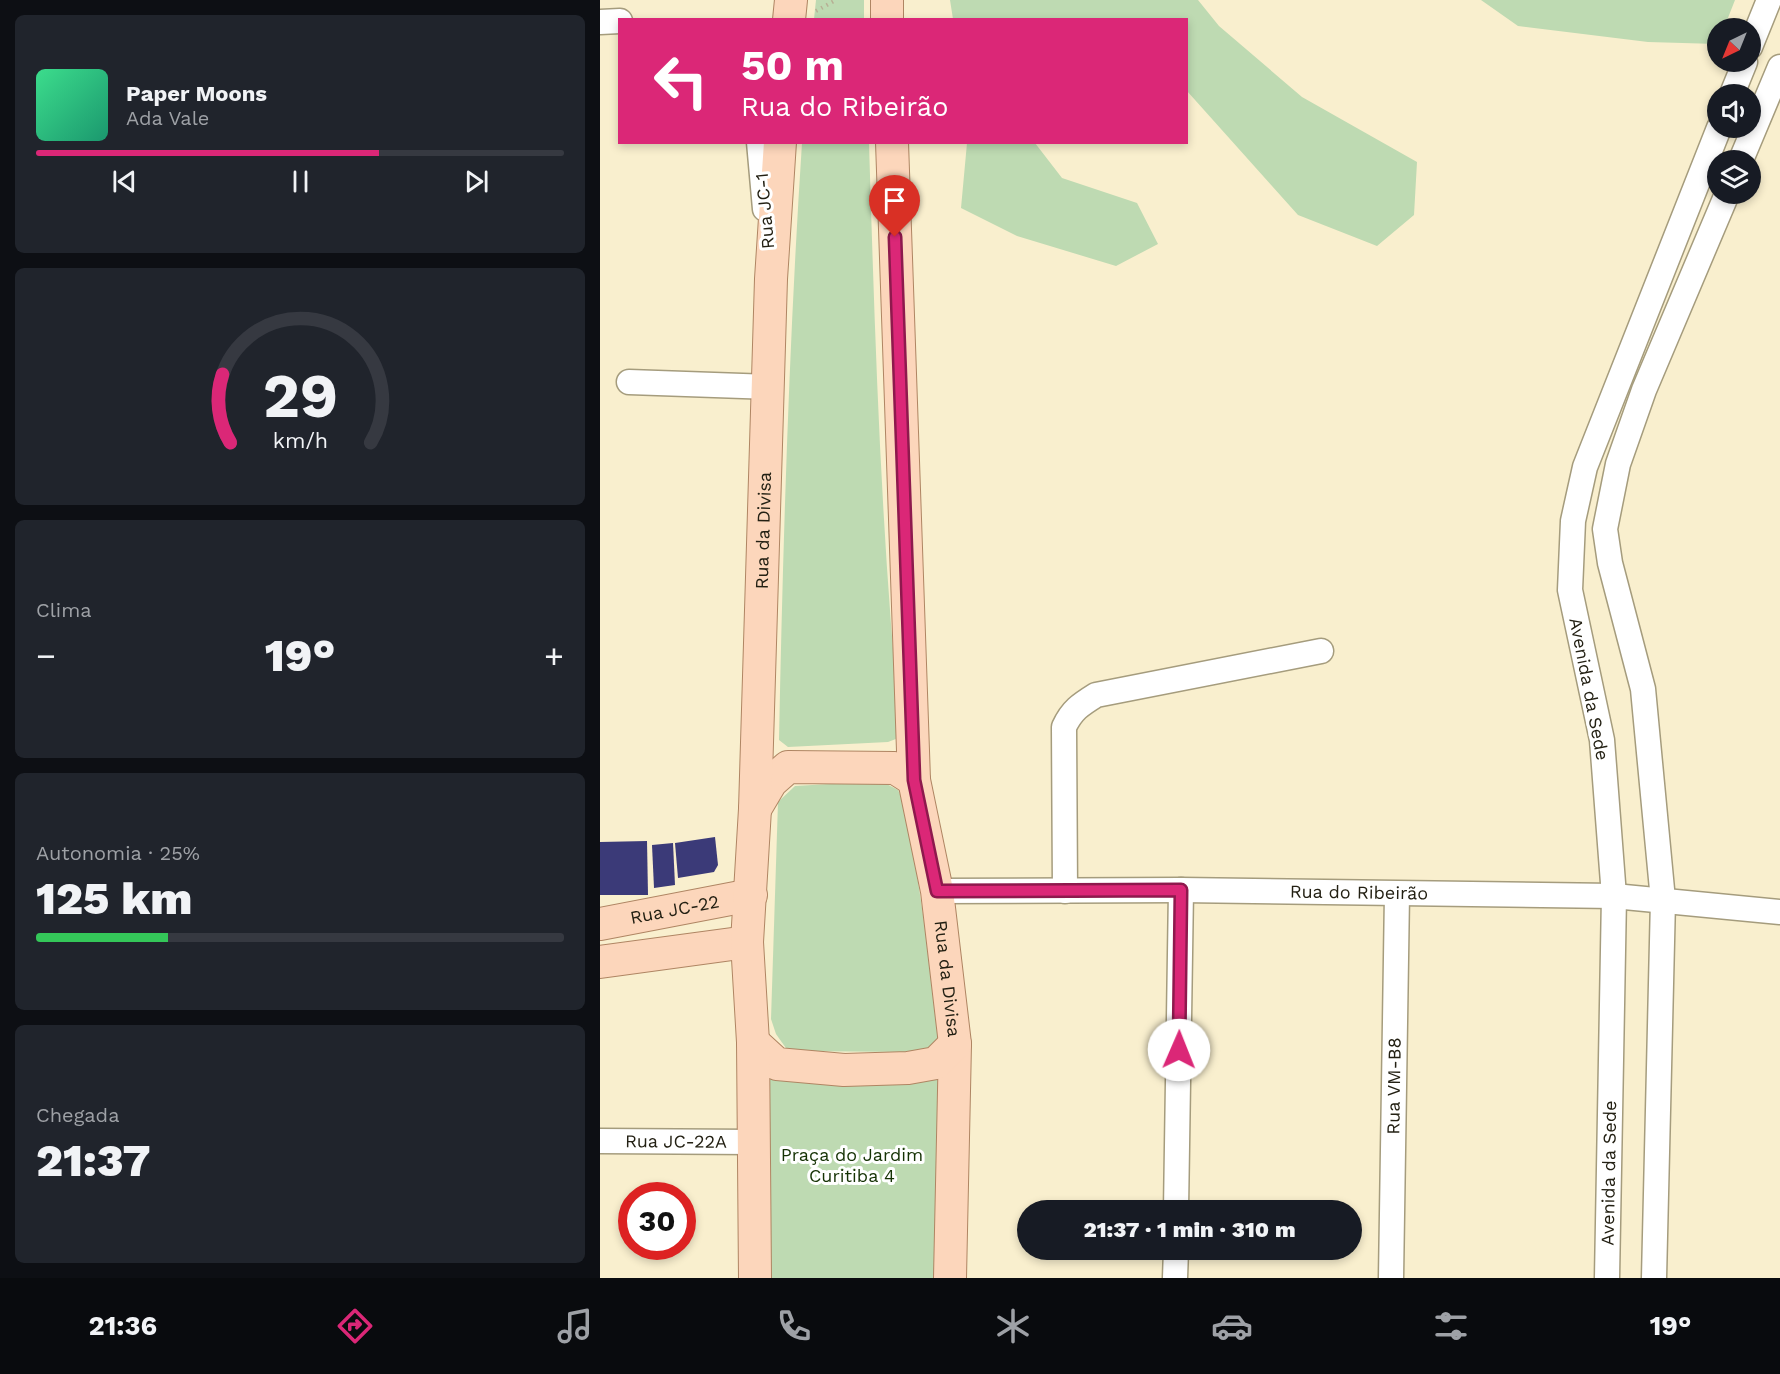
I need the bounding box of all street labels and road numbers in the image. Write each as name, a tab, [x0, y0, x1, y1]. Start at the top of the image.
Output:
street label: Rua JC-1	[751, 172, 778, 250]
street label: Rua da Divisa	[751, 471, 775, 590]
street label: Avenida da Sede	[1565, 616, 1614, 762]
street label: Rua do Ribeirão	[1290, 881, 1428, 903]
street label: Rua JC-22	[628, 890, 721, 928]
street label: Rua da Divisa	[931, 919, 965, 1038]
street label: Rua VM-B8	[1382, 1037, 1405, 1135]
street label: Avenida da Sede	[1597, 1100, 1620, 1246]
street label: Rua JC-22A	[625, 1130, 727, 1152]

